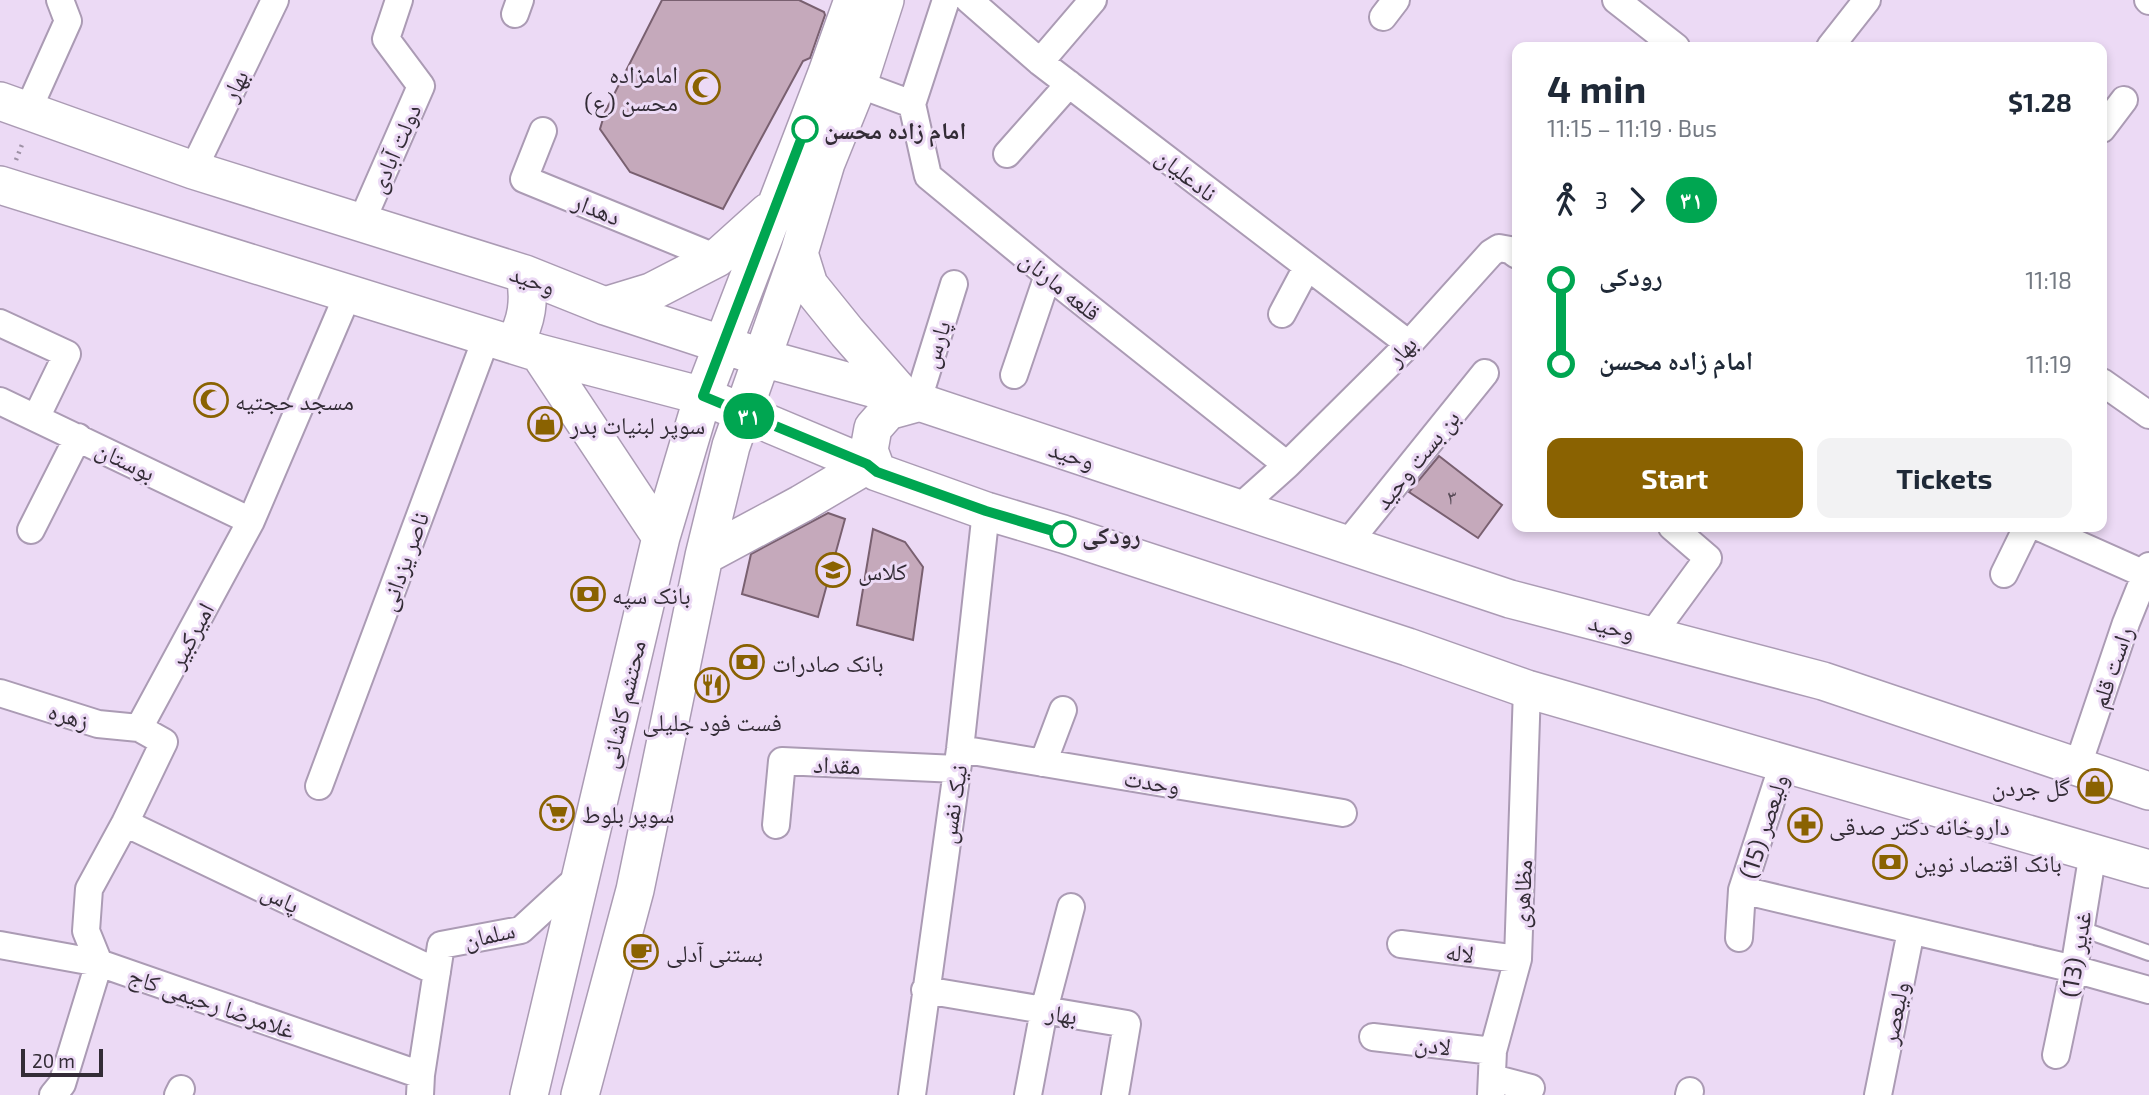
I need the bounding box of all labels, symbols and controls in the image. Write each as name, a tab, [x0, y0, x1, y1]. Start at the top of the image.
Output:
place label: امامزاده محسن (ع)	[584, 59, 678, 118]
street label: بهار	[214, 65, 255, 107]
text: 4 min	[1547, 65, 1646, 111]
mosque icon: امامزاده محسن (ع)	[684, 68, 722, 106]
text: $1.28	[2008, 86, 2072, 117]
street label: دولت آبادی	[362, 99, 427, 197]
text: 11:15 – 11:19 · Bus	[1547, 114, 1717, 142]
place label: امام زاده محسن	[824, 115, 966, 148]
marker: امام زاده محسن	[792, 116, 818, 142]
street label: نادعلیان	[1150, 141, 1223, 208]
icon: walk	[1547, 181, 1585, 219]
icon: forward	[1618, 181, 1656, 219]
street label: دهدار	[568, 185, 625, 231]
text: ۳۱	[1680, 185, 1703, 214]
text: 3	[1595, 186, 1608, 214]
street label: قلعه مارنان	[1014, 244, 1107, 327]
street label: وحید	[506, 257, 560, 301]
text: رودکی	[1599, 260, 1663, 291]
text: 11:18	[2025, 266, 2072, 294]
street label: پارس	[914, 317, 957, 371]
street label: بهار	[1379, 329, 1423, 372]
text: امام زاده محسن	[1599, 344, 1753, 375]
text: 11:19	[2026, 350, 2072, 378]
mosque icon: مسجد حجتیه	[192, 381, 230, 419]
place label: مسجد حجتیه	[235, 386, 354, 415]
line badge: ۳۱	[718, 393, 780, 439]
text: ۳۱	[737, 401, 761, 430]
street label: بن بست وحید	[1367, 403, 1466, 515]
shop icon: سوپر لبنیات بدر	[526, 405, 564, 443]
place label: سوپر لبنیات بدر	[569, 410, 705, 440]
street label: بوستان	[91, 433, 160, 488]
street label: وحید	[1045, 433, 1099, 475]
button: Start	[1547, 438, 1803, 518]
button: Tickets	[1817, 438, 2072, 518]
house number: ۳	[1447, 483, 1457, 508]
street label: ناصر یزدانی	[372, 508, 435, 615]
place label: رودکی	[1082, 520, 1141, 550]
marker: رودکی	[1050, 521, 1076, 547]
school or university icon: کلاس	[814, 551, 852, 589]
place label: کلاس	[858, 556, 907, 586]
bank icon: بانک سپه	[569, 575, 607, 613]
place label: بانک سپه	[612, 580, 691, 610]
street label: امیرکبیر	[160, 597, 220, 674]
street label: وحید	[1586, 606, 1638, 646]
street label: راست قلم	[2084, 622, 2141, 713]
street label: محتشم کاشانی	[593, 637, 654, 772]
bank icon: بانک صادرات	[728, 643, 766, 681]
place label: بانک صادرات	[772, 648, 884, 677]
restaurant icon: فست فود جلیلی	[693, 666, 731, 704]
street label: زهره	[45, 695, 93, 735]
place label: فست فود جلیلی	[642, 707, 782, 737]
street label: مقداد	[813, 749, 861, 779]
street label: نیک نفس	[931, 762, 974, 846]
street label: وحدت	[1122, 762, 1182, 800]
shop icon: گل جردن	[2076, 767, 2114, 805]
street label: ولیعصر (15)	[1732, 770, 1794, 882]
place label: گل جردن	[1992, 772, 2070, 802]
supermarket icon: سوپر بلوط	[538, 794, 576, 832]
place label: سوپر بلوط	[582, 799, 674, 829]
pharmacy icon: داروخانه دکتر صدقی	[1786, 806, 1824, 844]
place label: داروخانه دکتر صدقی	[1829, 811, 2010, 841]
bank icon: بانک اقتصاد نوین	[1871, 843, 1909, 881]
place label: بانک اقتصاد نوین	[1914, 848, 2062, 878]
street label: مظاهری	[1505, 859, 1538, 929]
street label: پاس	[257, 876, 305, 920]
street label: غدیر (13)	[2053, 909, 2097, 999]
street label: سلمان	[461, 914, 518, 955]
cafe icon: بستنی آدلی	[622, 933, 660, 971]
street label: لاله	[1444, 936, 1476, 968]
place label: بستنی آدلی	[666, 938, 763, 968]
street label: غلامرضا رحیمی کاج	[124, 960, 299, 1046]
street label: ولیعصر	[1874, 979, 1915, 1048]
street label: بهار	[1043, 996, 1080, 1030]
street label: لادن	[1413, 1027, 1453, 1062]
scale bar	[21, 1046, 103, 1078]
text: 20 m	[32, 1049, 75, 1072]

